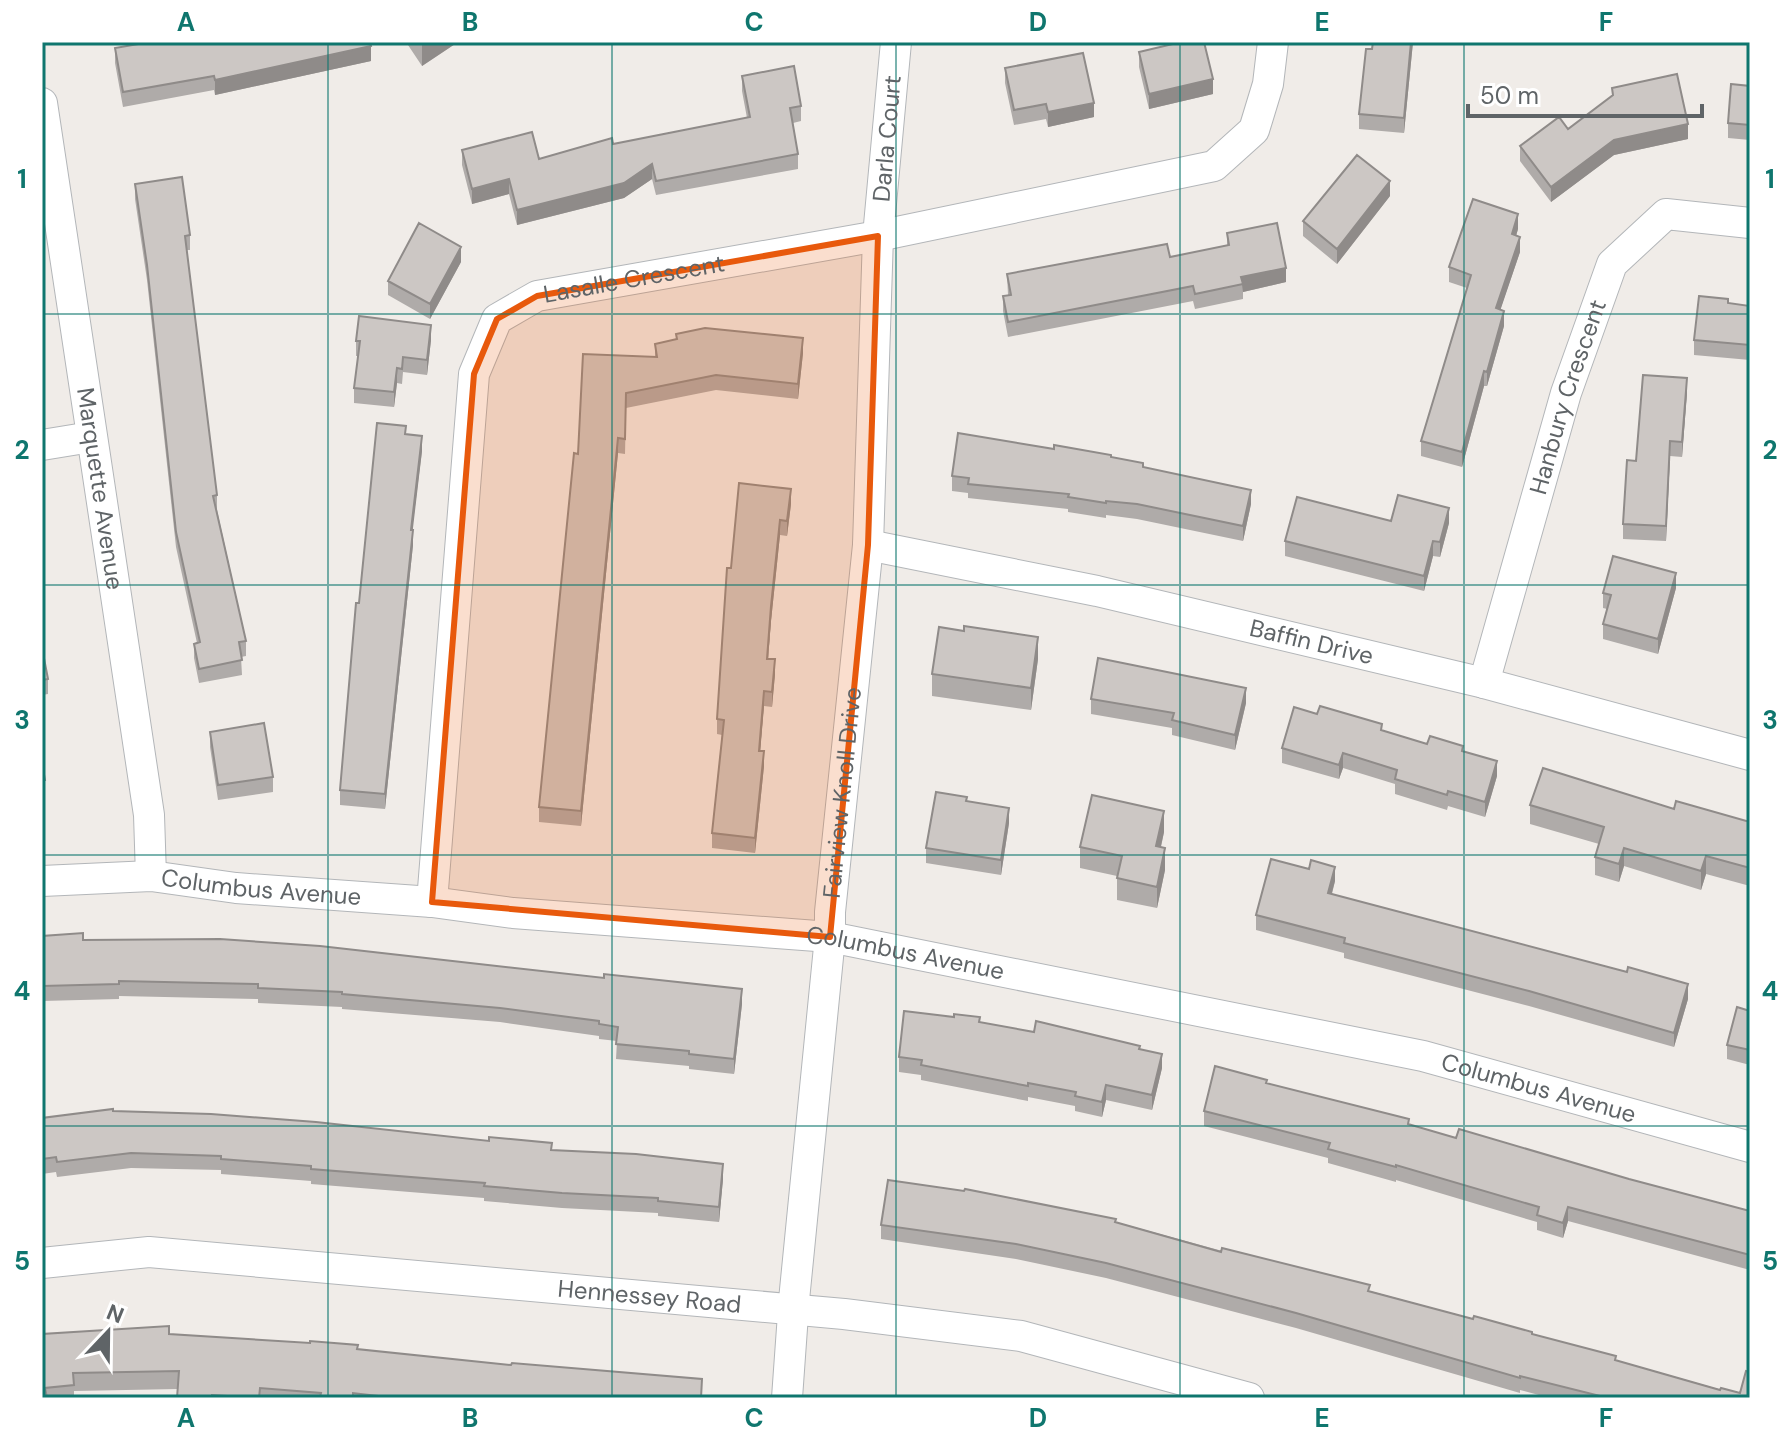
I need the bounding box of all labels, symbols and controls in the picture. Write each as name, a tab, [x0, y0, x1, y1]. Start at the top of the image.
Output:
text: A	[177, 5, 195, 39]
text: B	[462, 5, 478, 39]
text: C	[744, 5, 764, 39]
text: D	[1029, 5, 1047, 39]
text: E	[1314, 5, 1330, 39]
text: F	[1599, 5, 1613, 39]
scale bar	[1468, 68, 1702, 118]
street label: Darla Court	[865, 74, 908, 203]
text: 50 m	[1480, 80, 1539, 111]
text: 1	[17, 162, 27, 196]
text: 1	[1765, 162, 1775, 196]
street label: Lasalle Crescent	[541, 247, 727, 310]
street label: Hanbury Crescent	[1522, 295, 1613, 498]
street label: Marquette Avenue	[70, 385, 131, 592]
text: 2	[14, 433, 30, 467]
text: 2	[1762, 433, 1778, 467]
street label: Baffin Drive	[1247, 612, 1377, 671]
street label: Fairview Knoll Drive	[816, 686, 868, 900]
text: 3	[14, 703, 30, 737]
text: 3	[1762, 703, 1778, 737]
street label: Columbus Avenue	[159, 862, 362, 912]
street label: Columbus Avenue	[805, 919, 1007, 987]
text: 4	[14, 974, 30, 1008]
text: 4	[1762, 974, 1778, 1008]
street label: Columbus Avenue	[1438, 1046, 1640, 1130]
text: 5	[14, 1244, 30, 1278]
text: 5	[1762, 1244, 1778, 1278]
street label: Hennessey Road	[556, 1273, 743, 1320]
north arrow	[68, 1292, 148, 1372]
text: N	[102, 1297, 128, 1330]
text: A	[177, 1401, 195, 1435]
text: B	[462, 1401, 478, 1435]
text: C	[744, 1401, 764, 1435]
text: D	[1029, 1401, 1047, 1435]
text: E	[1314, 1401, 1330, 1435]
text: F	[1599, 1401, 1613, 1435]

